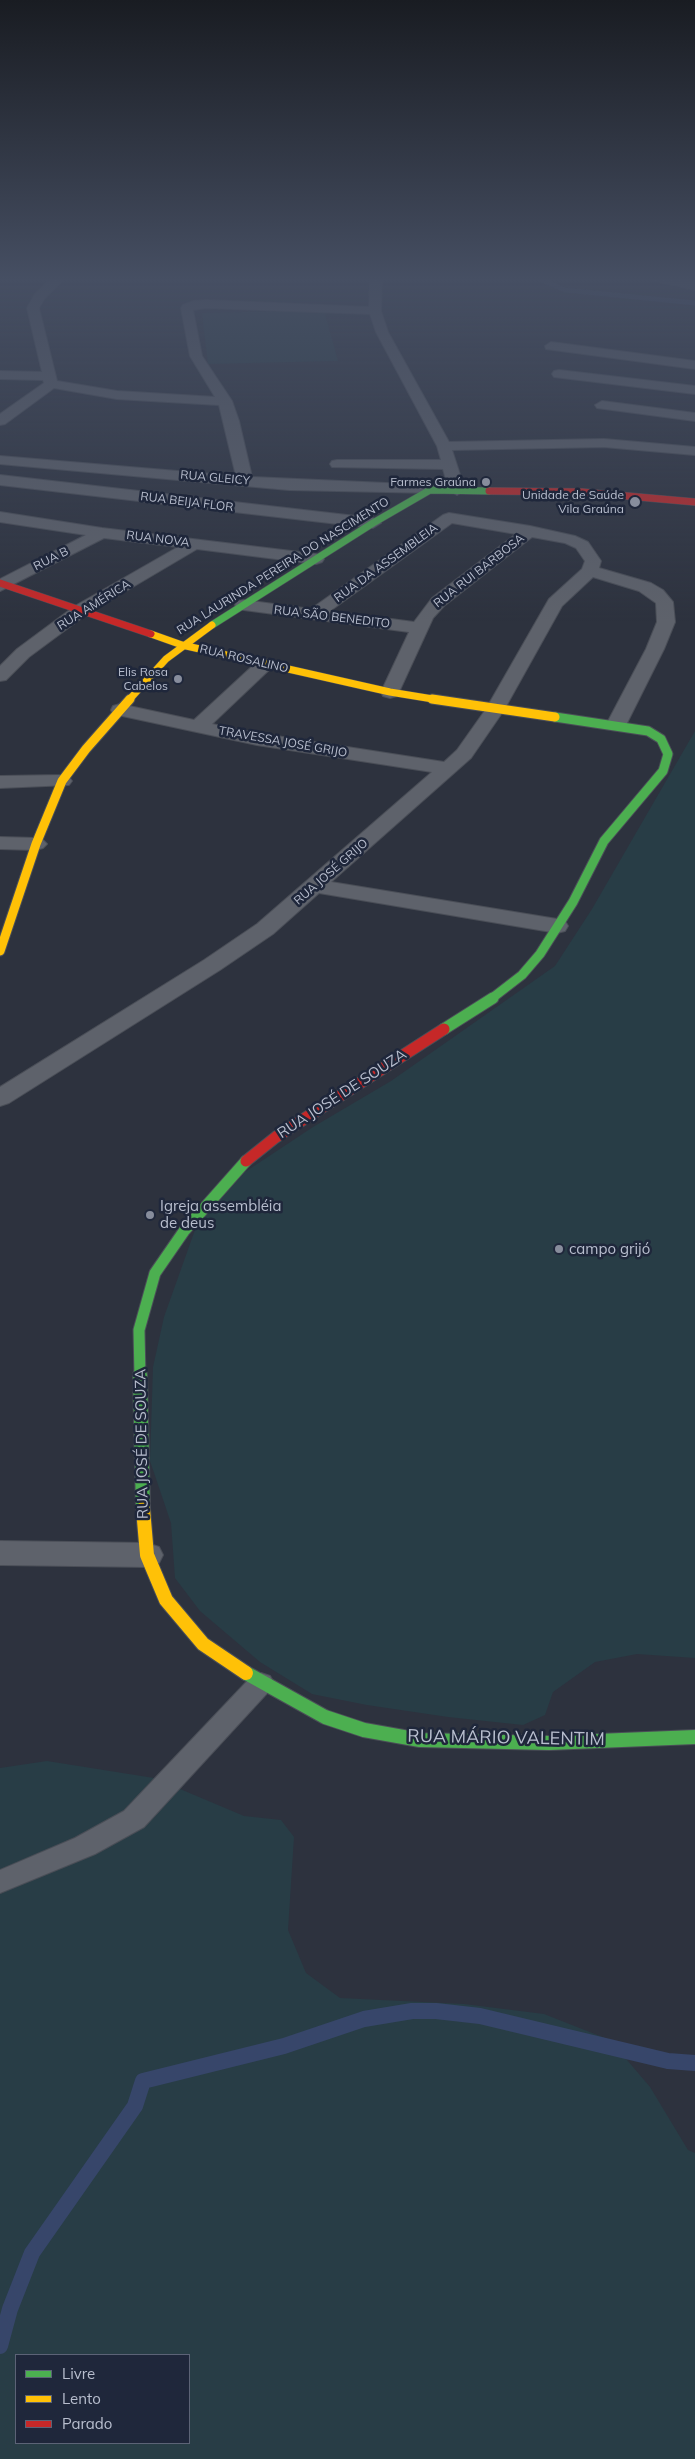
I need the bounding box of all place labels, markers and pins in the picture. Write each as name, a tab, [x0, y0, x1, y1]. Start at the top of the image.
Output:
place label: Farmes Graúna	[390, 475, 476, 489]
marker: Farmes Graúna	[480, 476, 492, 488]
place label: Unidade de Saúde Vila Graúna	[522, 488, 624, 516]
marker: Unidade de Saúde Vila Graúna	[628, 495, 642, 509]
place label: Elis Rosa Cabelos	[118, 665, 168, 693]
marker: Elis Rosa Cabelos	[172, 673, 184, 685]
place label: Igreja assembléia de deus	[160, 1197, 281, 1232]
marker: Igreja assembléia de deus	[144, 1209, 156, 1221]
place label: campo grijó	[569, 1240, 650, 1258]
marker: campo grijó	[553, 1243, 565, 1255]

